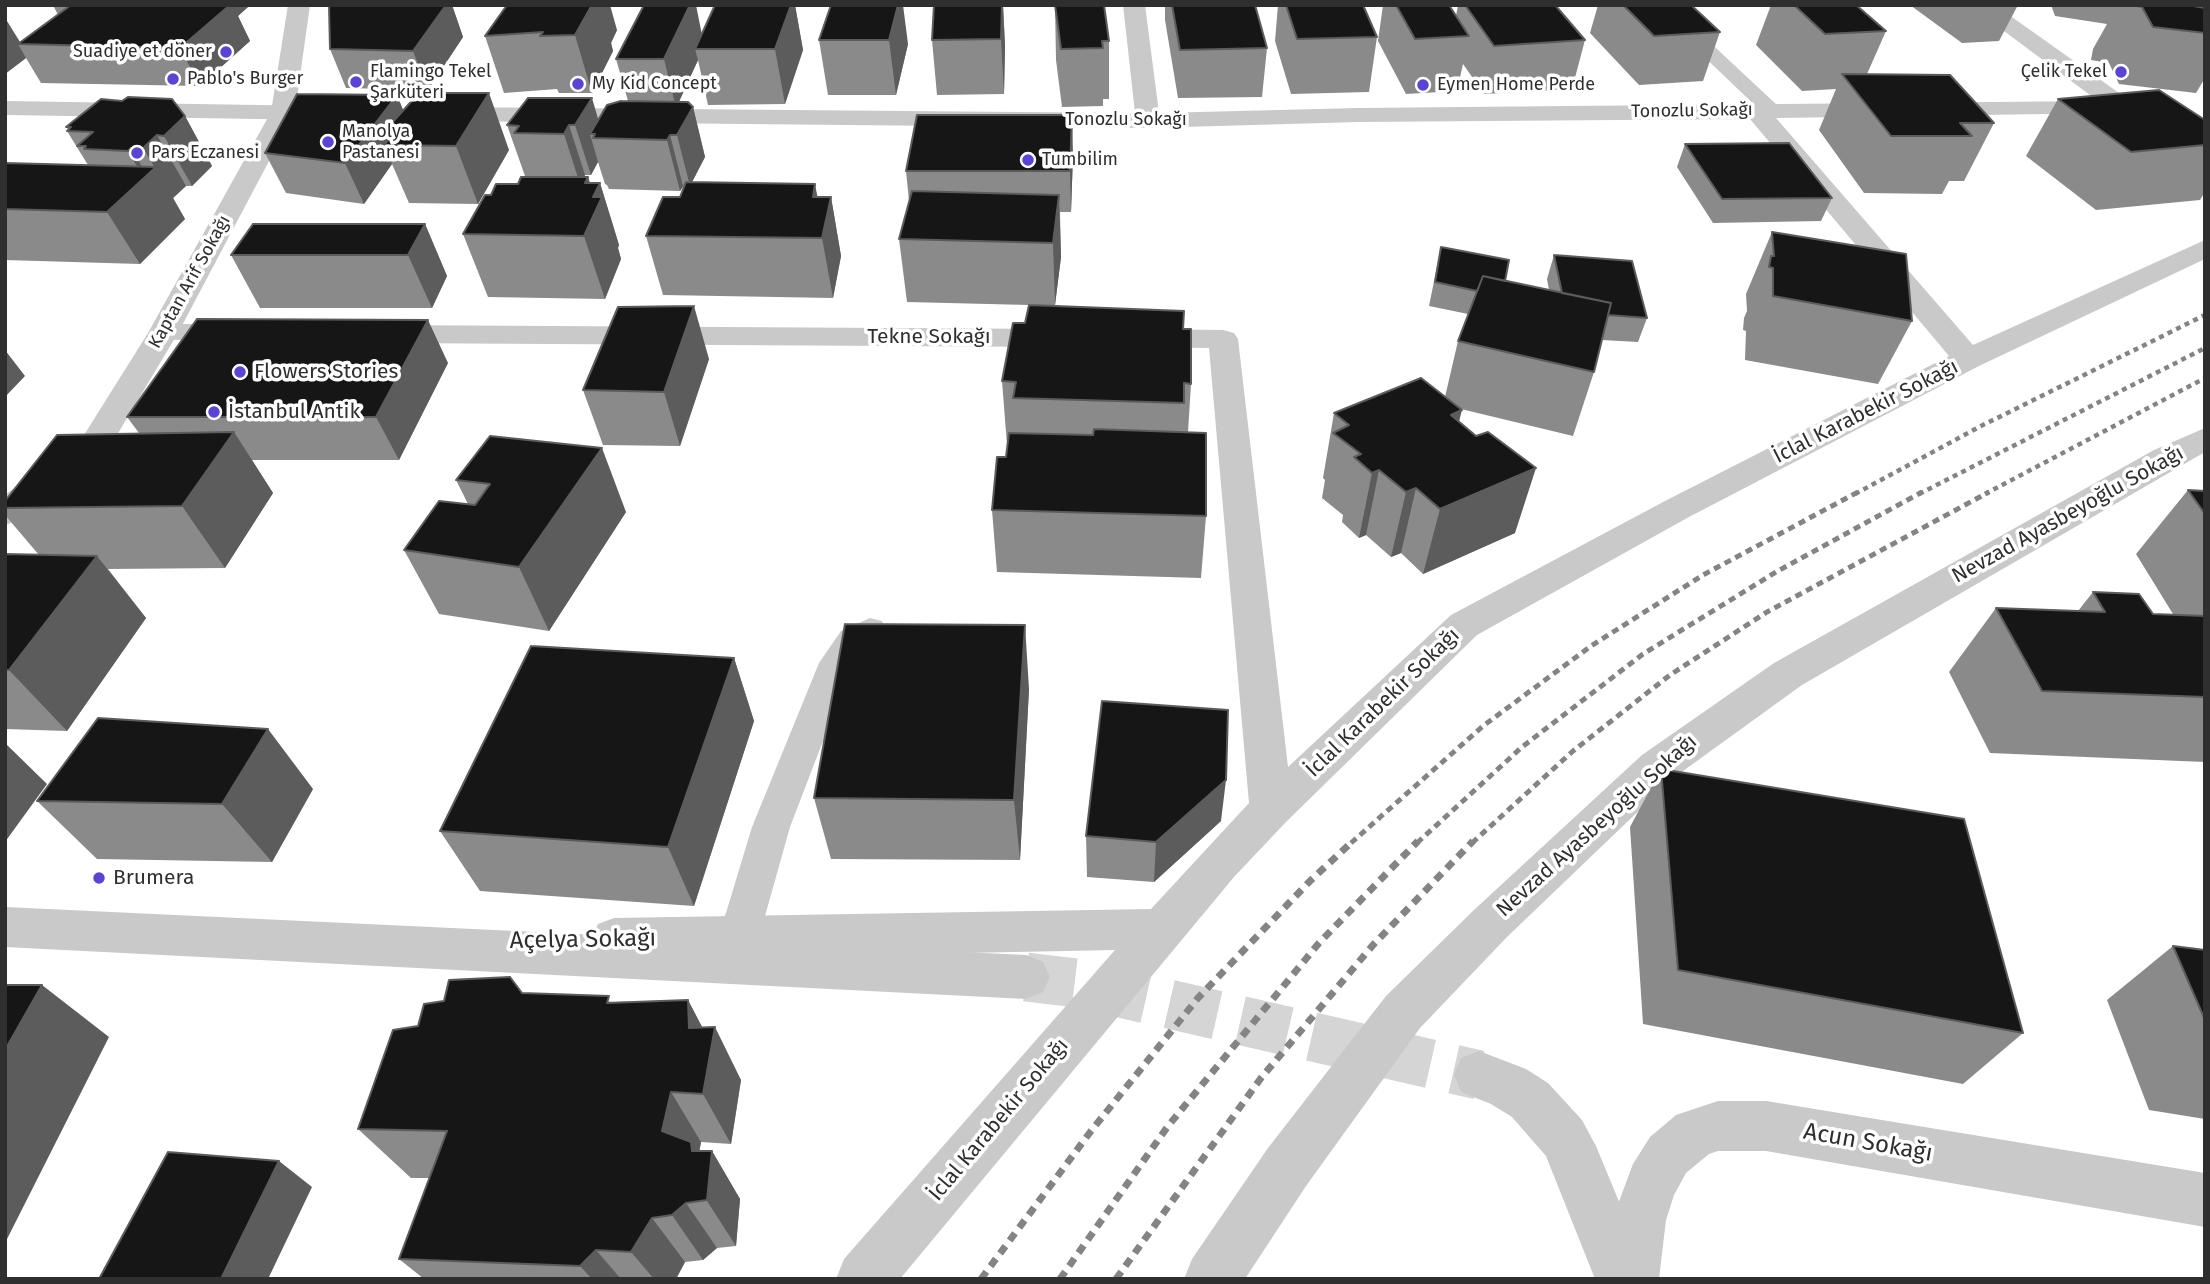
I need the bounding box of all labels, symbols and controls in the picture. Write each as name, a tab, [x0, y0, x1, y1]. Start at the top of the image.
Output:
place label: Suadiye et döner	[73, 41, 212, 63]
marker: Suadiye et döner	[218, 44, 234, 60]
place label: Flamingo Tekel Şarküteri	[370, 61, 491, 104]
place label: Çelik Tekel	[2021, 61, 2107, 83]
marker: Çelik Tekel	[2113, 64, 2129, 80]
place label: Pablo's Burger	[187, 68, 303, 90]
marker: Pablo's Burger	[165, 71, 181, 87]
place label: My Kid Concept	[592, 73, 717, 95]
marker: Flamingo Tekel Şarküteri	[348, 74, 364, 90]
place label: Eymen Home Perde	[1437, 74, 1595, 96]
marker: My Kid Concept	[570, 76, 586, 92]
marker: Eymen Home Perde	[1415, 77, 1431, 93]
street label: Tonozlu Sokağı	[1631, 99, 1753, 123]
street label: Tonozlu Sokağı	[1065, 109, 1187, 131]
place label: Manolya Pastanesi	[342, 121, 419, 164]
marker: Manolya Pastanesi	[320, 134, 336, 150]
place label: Pars Eczanesi	[151, 142, 259, 164]
marker: Pars Eczanesi	[129, 145, 145, 161]
place label: Tumbilim	[1042, 149, 1118, 171]
marker: Tumbilim	[1020, 152, 1036, 168]
street label: Kaptan Arif Sokağı	[144, 212, 236, 352]
street label: Tekne Sokağı	[867, 324, 991, 350]
street label: İclal Karabekir Sokağı	[1769, 354, 1963, 470]
place label: Flowers Stories	[254, 359, 398, 385]
marker: Flowers Stories	[232, 364, 248, 380]
place label: İstanbul Antik	[228, 399, 360, 425]
marker: İstanbul Antik	[206, 404, 222, 420]
street label: Nevzad Ayasbeyoğlu Sokağı	[1948, 441, 2188, 589]
street label: İclal Karabekir Sokağı	[1301, 623, 1465, 783]
street label: Nevzad Ayasbeyoğlu Sokağı	[1492, 729, 1702, 923]
place label: Brumera	[113, 865, 194, 891]
marker: Brumera	[91, 870, 107, 886]
street label: Açelya Sokağı	[509, 924, 657, 956]
street label: İclal Karabekir Sokağı	[924, 1034, 1074, 1206]
street label: Acun Sokağı	[1801, 1117, 1935, 1169]

